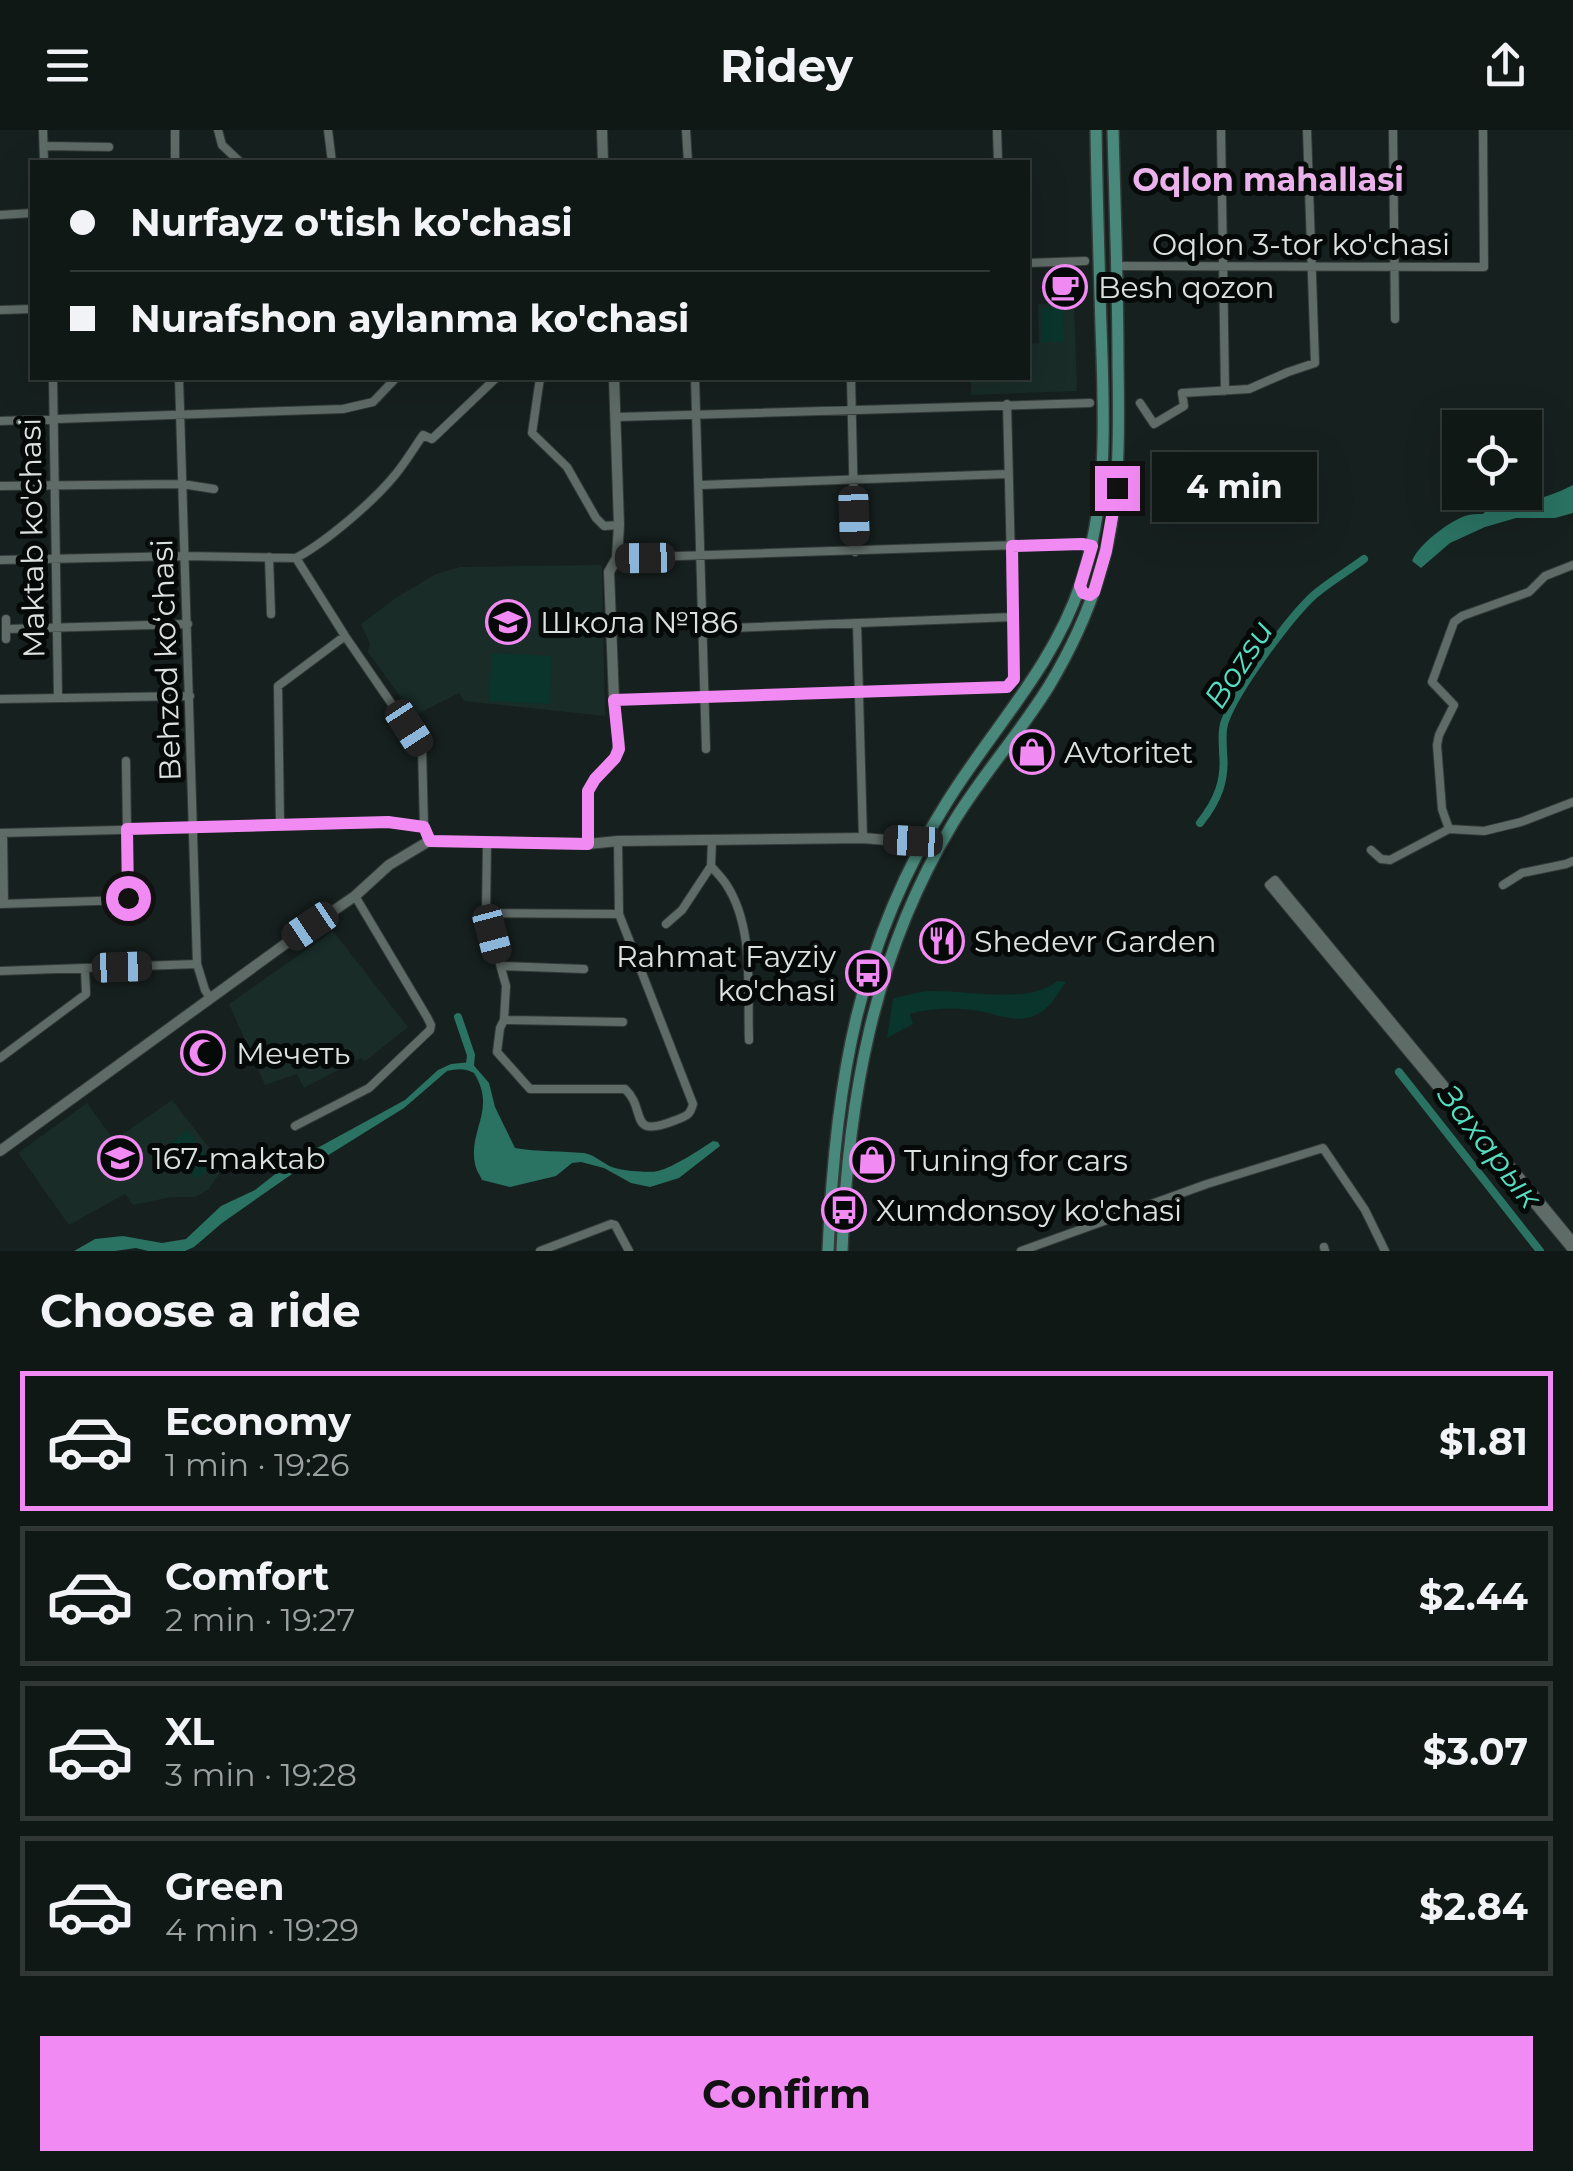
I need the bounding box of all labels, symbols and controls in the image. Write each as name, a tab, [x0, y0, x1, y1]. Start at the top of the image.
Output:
icon: menu	[40, 38, 95, 93]
text: Ridey	[720, 38, 853, 93]
icon: share	[1478, 38, 1533, 93]
district label: Oqlon mahallasi	[1132, 160, 1404, 199]
text: Nurfayz o'tish ko'chasi	[130, 199, 573, 246]
street label: Oqlon 3-tor ko'chasi	[1152, 226, 1450, 263]
cafe icon: Besh qozon	[1042, 264, 1088, 310]
place label: Besh qozon	[1098, 269, 1275, 306]
text: Nurafshon aylanma ko'chasi	[130, 295, 690, 342]
map controls	[1442, 410, 1542, 510]
button: locate	[1442, 410, 1542, 510]
street label: Maktab ko'chasi	[11, 417, 53, 659]
callout: 4 min	[1152, 453, 1317, 523]
route end	[1095, 466, 1140, 511]
text: 4 min	[1186, 467, 1283, 506]
car	[838, 485, 870, 547]
street label: Behzod ko‘chasi	[143, 538, 189, 782]
car	[615, 542, 675, 574]
school or university icon: Школа №186	[485, 599, 531, 645]
place label: Школа №186	[540, 604, 738, 641]
water label: Bozsu	[1195, 613, 1281, 715]
car	[380, 695, 438, 761]
shop icon: Avtoritet	[1009, 729, 1055, 775]
place label: Avtoritet	[1064, 734, 1193, 771]
car	[882, 824, 944, 858]
route start	[106, 876, 151, 921]
car	[277, 897, 343, 955]
car	[470, 901, 514, 967]
restaurant icon: Shedevr Garden	[919, 918, 965, 964]
place label: Shedevr Garden	[974, 923, 1216, 960]
place label: Rahmat Fayziy ko'chasi	[616, 938, 837, 1009]
bus stop icon: Rahmat Fayziy ko'chasi	[845, 950, 891, 996]
car	[91, 951, 153, 983]
mosque icon: Мечеть	[180, 1030, 226, 1076]
place label: Мечеть	[236, 1035, 350, 1072]
water label: Захарык	[1428, 1075, 1551, 1217]
school or university icon: 167-maktab	[97, 1135, 143, 1181]
shop icon: Tuning for cars	[849, 1137, 895, 1183]
place label: 167-maktab	[152, 1140, 326, 1177]
place label: Tuning for cars	[904, 1142, 1128, 1179]
bus stop icon: Xumdonsoy ko'chasi	[821, 1187, 867, 1233]
place label: Xumdonsoy ko'chasi	[876, 1192, 1182, 1229]
text: Choose a ride	[40, 1283, 361, 1338]
icon: car	[45, 1396, 135, 1486]
text: Economy	[165, 1398, 351, 1445]
text: $1.81	[1439, 1418, 1528, 1465]
text: 1 min · 19:26	[165, 1445, 349, 1484]
icon: car	[45, 1551, 135, 1641]
text: Comfort	[165, 1553, 329, 1600]
text: $2.44	[1419, 1573, 1528, 1620]
text: 2 min · 19:27	[165, 1600, 355, 1639]
icon: car	[45, 1706, 135, 1796]
text: XL	[165, 1708, 214, 1755]
text: $3.07	[1423, 1728, 1528, 1775]
text: 3 min · 19:28	[165, 1755, 357, 1794]
icon: car	[45, 1861, 135, 1951]
text: Green	[165, 1863, 285, 1910]
text: $2.84	[1419, 1883, 1528, 1930]
text: 4 min · 19:29	[165, 1910, 359, 1949]
button: Confirm	[40, 2036, 1533, 2151]

